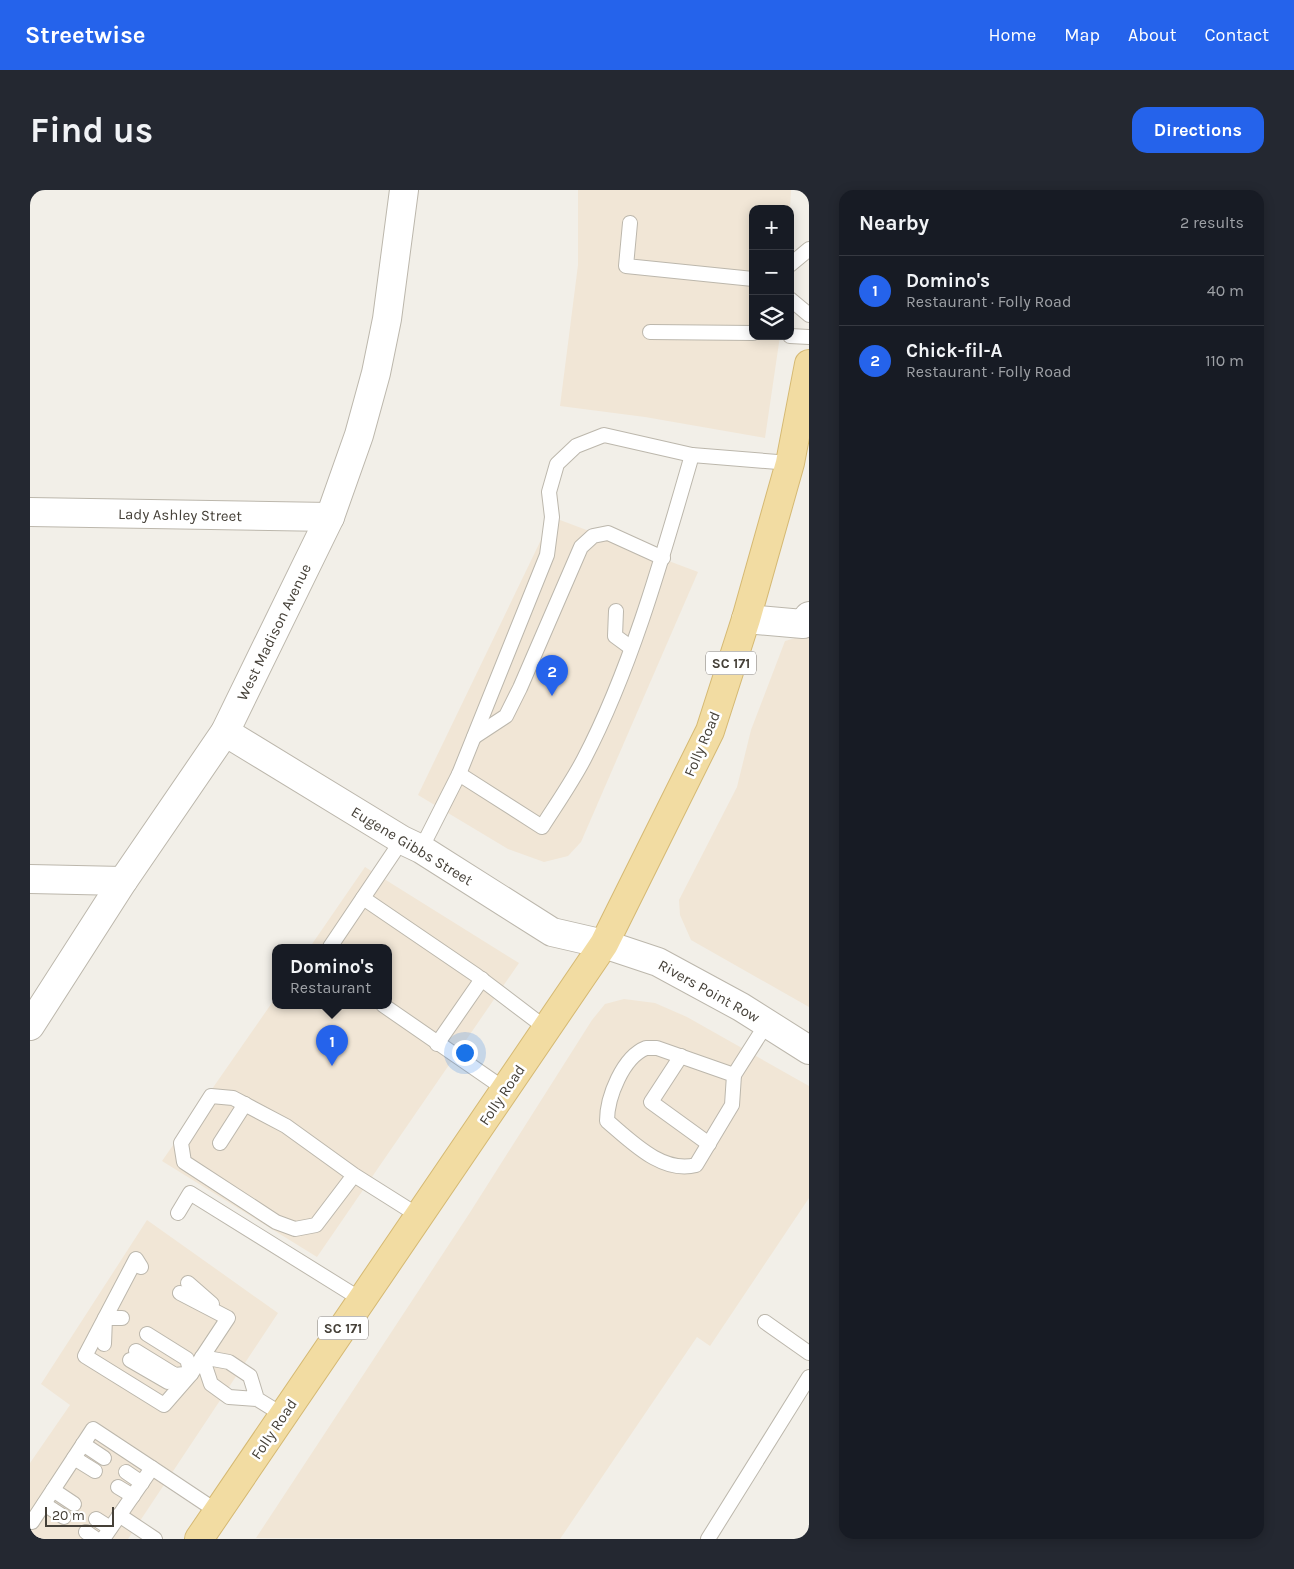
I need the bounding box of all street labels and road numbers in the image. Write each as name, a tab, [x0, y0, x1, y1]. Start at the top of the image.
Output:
street label: Lady Ashley Street	[118, 505, 242, 525]
street label: West Madison Avenue	[233, 561, 315, 703]
road number: SC 171	[706, 652, 756, 674]
street label: Folly Road	[680, 709, 724, 779]
street label: Eugene Gibbs Street	[348, 803, 476, 890]
street label: Rivers Point Row	[655, 956, 763, 1026]
street label: Folly Road	[475, 1061, 529, 1129]
road number: SC 171	[318, 1316, 368, 1340]
street label: Folly Road	[247, 1395, 301, 1463]

